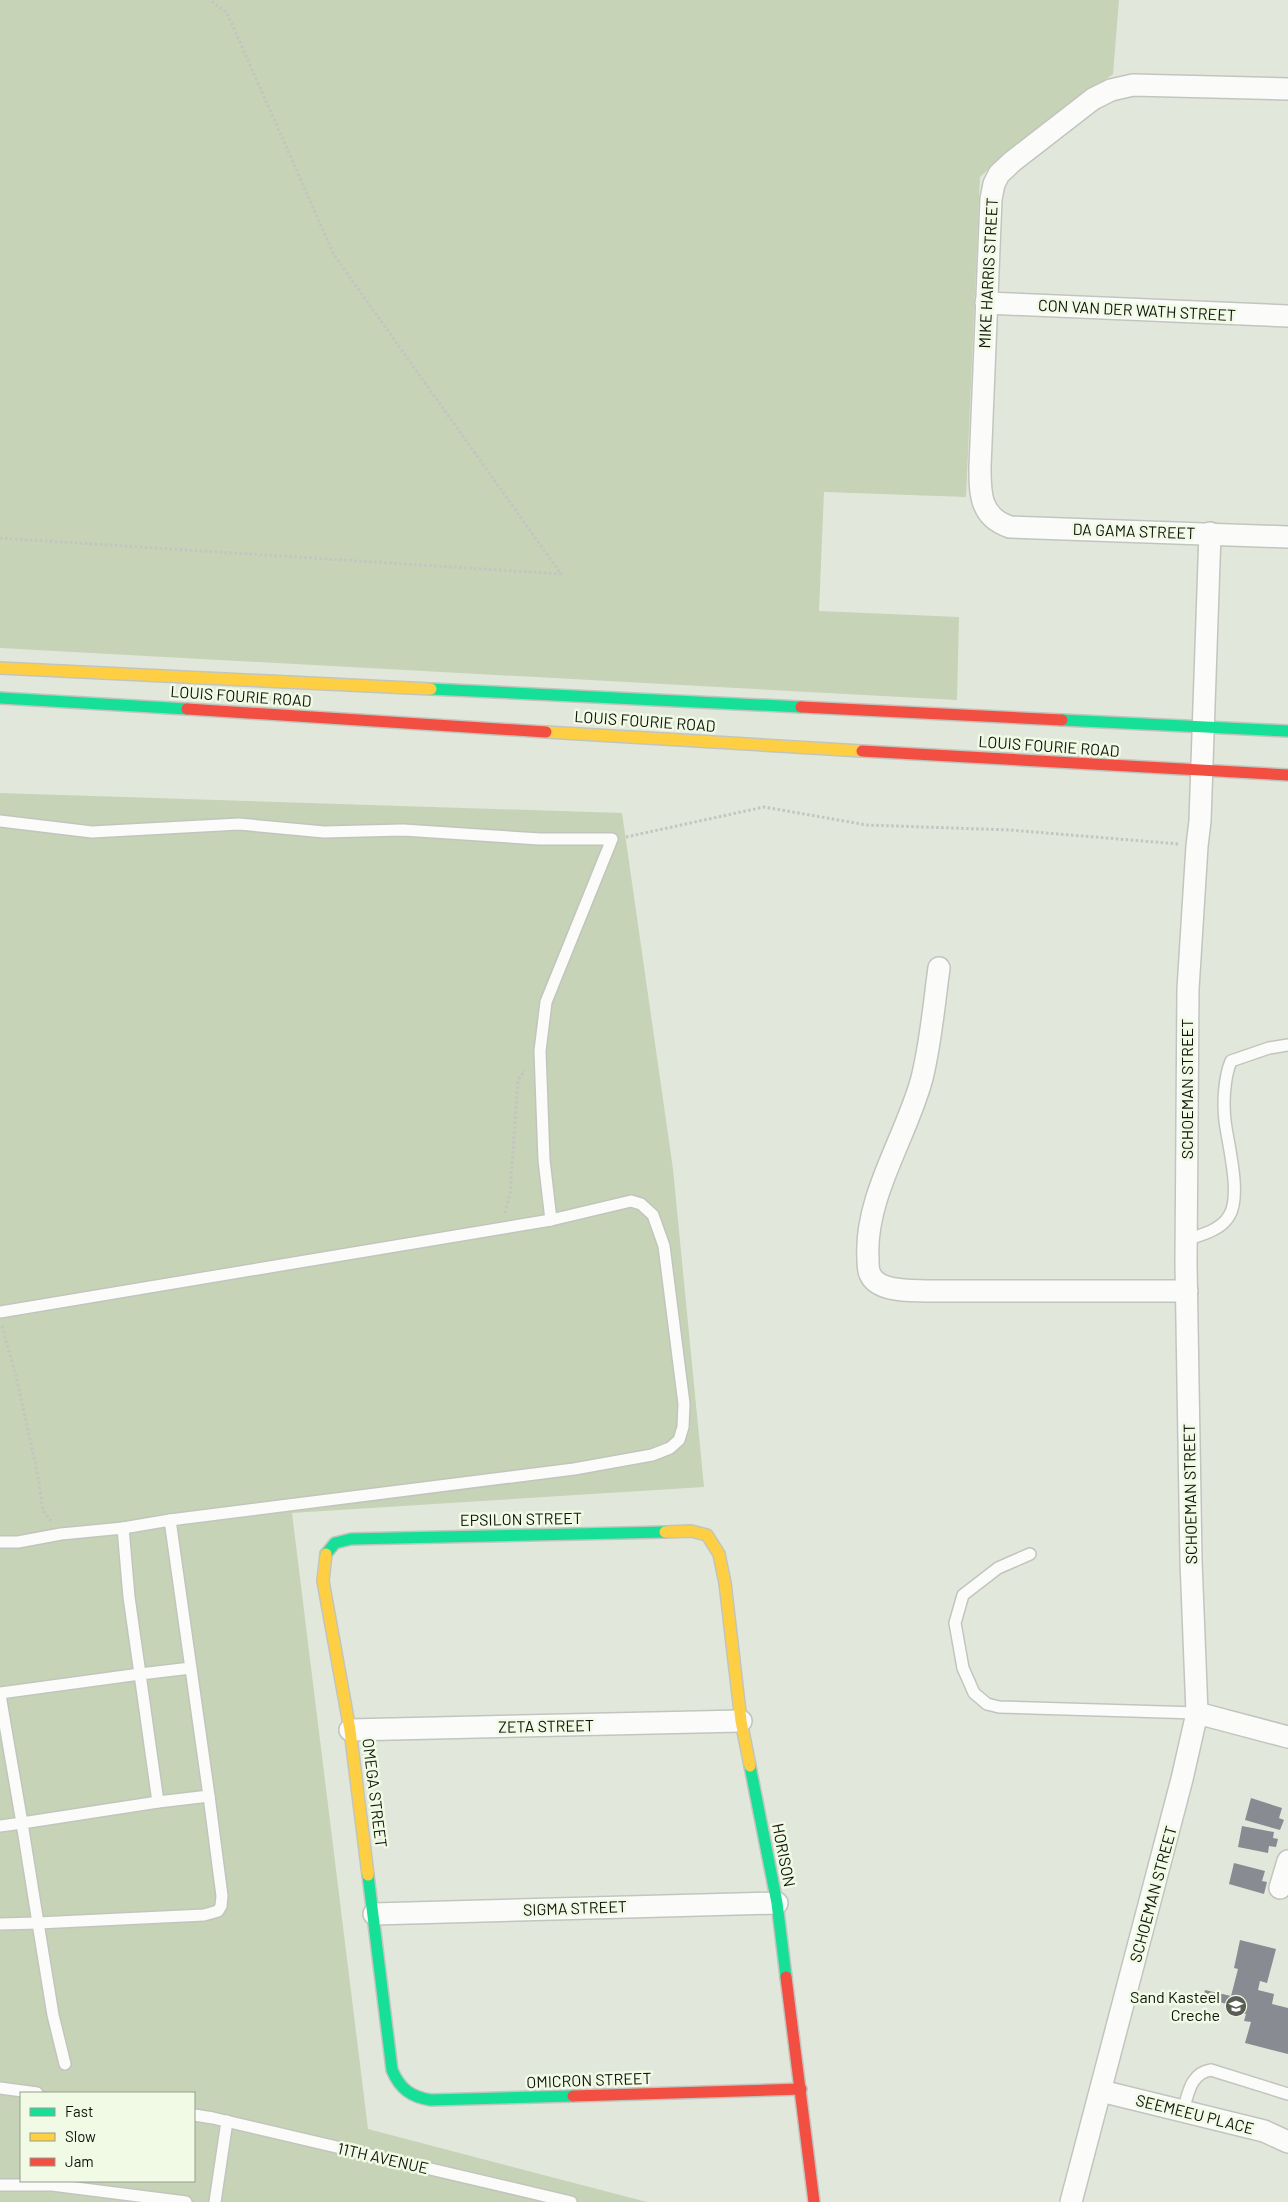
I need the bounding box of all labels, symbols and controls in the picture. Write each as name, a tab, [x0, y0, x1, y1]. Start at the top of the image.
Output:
street label: MIKE HARRIS STREET	[974, 197, 1001, 349]
street label: CON VAN DER WATH STREET	[1038, 295, 1237, 324]
street label: DA GAMA STREET	[1072, 519, 1196, 542]
street label: LOUIS FOURIE ROAD	[170, 681, 312, 710]
street label: LOUIS FOURIE ROAD	[574, 706, 716, 735]
street label: LOUIS FOURIE ROAD	[978, 731, 1120, 760]
street label: SCHOEMAN STREET	[1177, 1019, 1196, 1159]
street label: SCHOEMAN STREET	[1179, 1424, 1200, 1565]
street label: EPSILON STREET	[460, 1508, 582, 1529]
street label: ZETA STREET	[498, 1715, 594, 1736]
street label: OMEGA STREET	[359, 1737, 392, 1849]
street label: HORISON	[769, 1821, 800, 1888]
street label: SCHOEMAN STREET	[1125, 1823, 1180, 1964]
street label: SIGMA STREET	[523, 1896, 627, 1919]
place label: Sand Kasteel Creche	[1130, 1987, 1220, 2024]
school or university icon: Sand Kasteel Creche	[1224, 1994, 1248, 2018]
street label: OMICRON STREET	[526, 2068, 652, 2091]
street label: SEEMEEU PLACE	[1134, 2090, 1256, 2137]
legend	[20, 2092, 195, 2182]
text: Fast	[65, 2102, 93, 2120]
text: Slow	[65, 2127, 96, 2145]
street label: 11TH AVENUE	[336, 2138, 430, 2177]
text: Jam	[65, 2152, 94, 2170]

